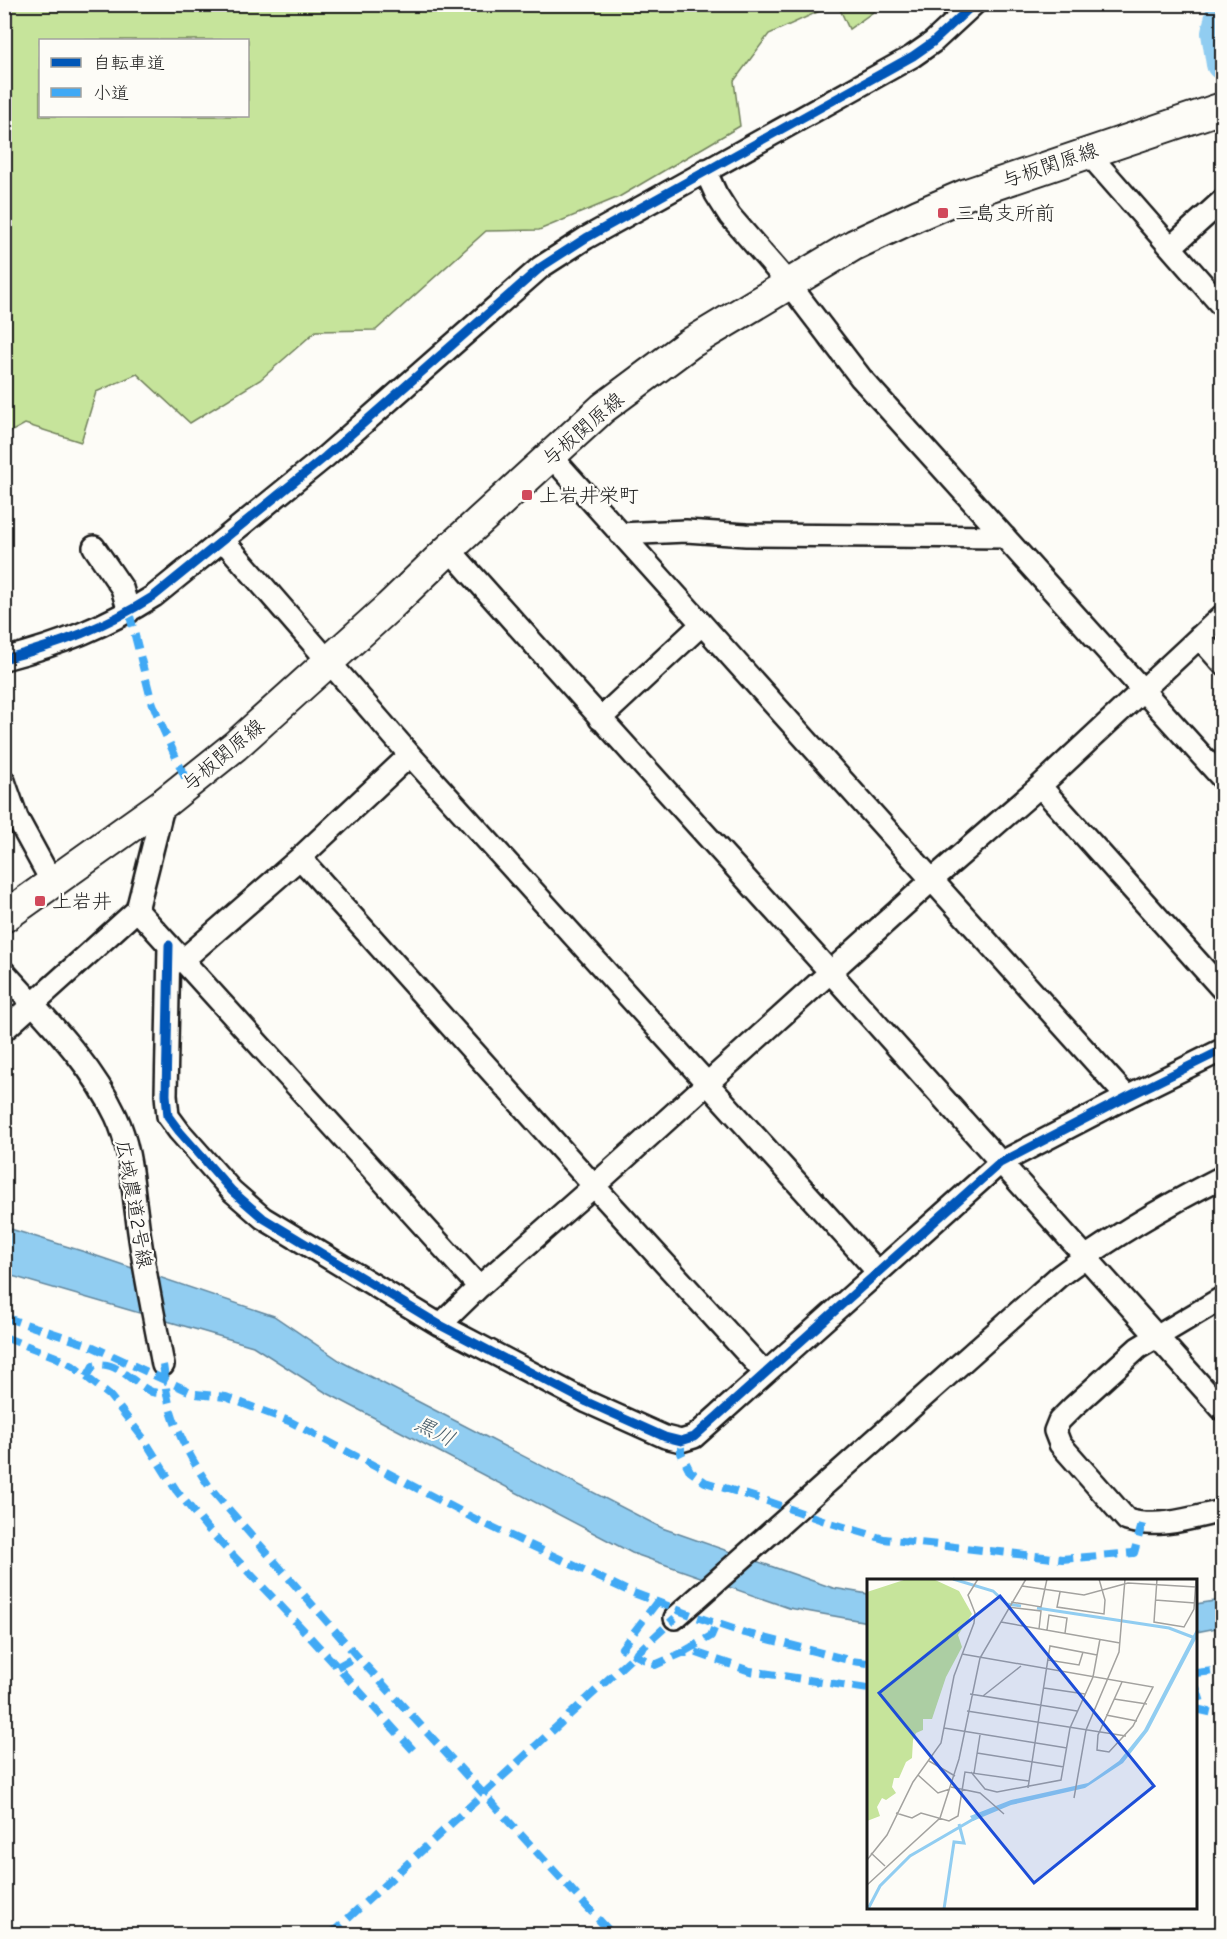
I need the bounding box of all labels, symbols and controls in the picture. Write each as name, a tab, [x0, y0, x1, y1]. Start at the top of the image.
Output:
legend	[39, 39, 249, 117]
text: 自転車道	[93, 53, 165, 74]
text: 小道	[93, 83, 129, 104]
street label: 与板関原線	[999, 138, 1101, 192]
place label: 三島支所前	[955, 202, 1055, 225]
marker: 三島支所前	[936, 206, 950, 220]
street label: 与板関原線	[538, 388, 628, 470]
place label: 上岩井栄町	[539, 484, 639, 507]
marker: 上岩井栄町	[520, 488, 534, 502]
street label: 与板関原線	[177, 714, 269, 796]
place label: 上岩井	[52, 890, 112, 913]
marker: 上岩井	[33, 894, 47, 908]
street label: 広域農道2号線	[111, 1138, 157, 1270]
water label: 黒川	[411, 1411, 459, 1451]
inset map	[867, 1579, 1197, 1909]

